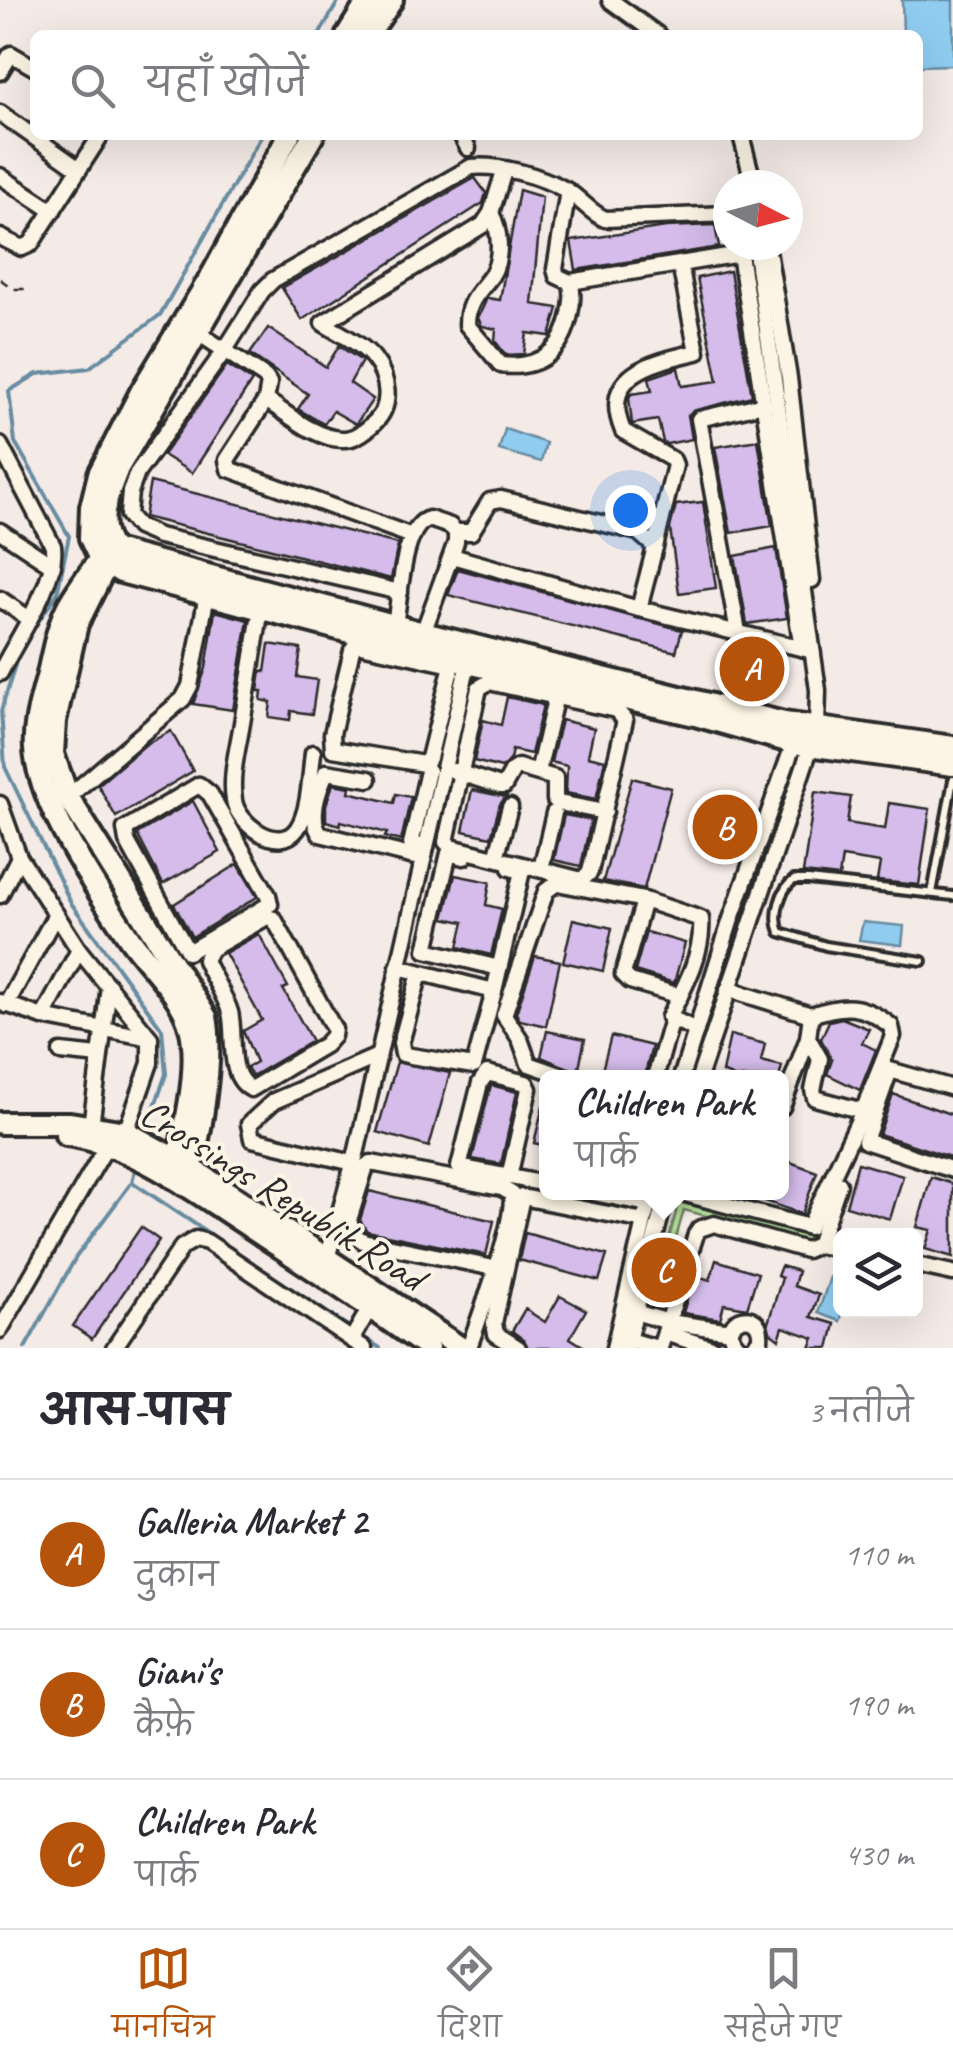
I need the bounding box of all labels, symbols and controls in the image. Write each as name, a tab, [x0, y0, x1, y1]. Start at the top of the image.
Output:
search box	[30, 30, 923, 140]
icon: search	[65, 58, 120, 113]
text: यहाँ खोजें	[145, 59, 308, 106]
north arrow	[713, 170, 803, 260]
your location	[605, 485, 656, 536]
pin: A	[720, 632, 784, 706]
pin: B	[692, 790, 758, 864]
popup	[539, 1070, 789, 1200]
text: Children Park	[575, 1079, 753, 1126]
street label: Crossings Republik Road	[131, 1087, 439, 1306]
text: पार्क	[575, 1136, 638, 1177]
map controls	[833, 1228, 923, 1318]
button: layers	[833, 1228, 923, 1318]
pin: C	[632, 1232, 696, 1308]
text: आस-पास	[40, 1384, 229, 1437]
text: 3 नतीजे	[808, 1391, 913, 1432]
text: Galleria Market 2	[135, 1498, 367, 1545]
text: A	[64, 1534, 81, 1575]
text: 110 m	[844, 1534, 913, 1575]
text: दुकान	[135, 1555, 218, 1596]
text: Giani's	[135, 1648, 220, 1695]
text: B	[64, 1684, 81, 1725]
text: 190 m	[844, 1684, 913, 1725]
text: कैफ़े	[135, 1705, 193, 1746]
text: Children Park	[135, 1798, 314, 1845]
text: C	[65, 1834, 80, 1875]
text: 430 m	[844, 1834, 913, 1875]
text: पार्क	[135, 1855, 198, 1896]
tab: मानचित्र	[112, 1941, 215, 2058]
tab: दिशा	[438, 1941, 502, 2058]
tab: सहेजे गए	[725, 1941, 841, 2058]

